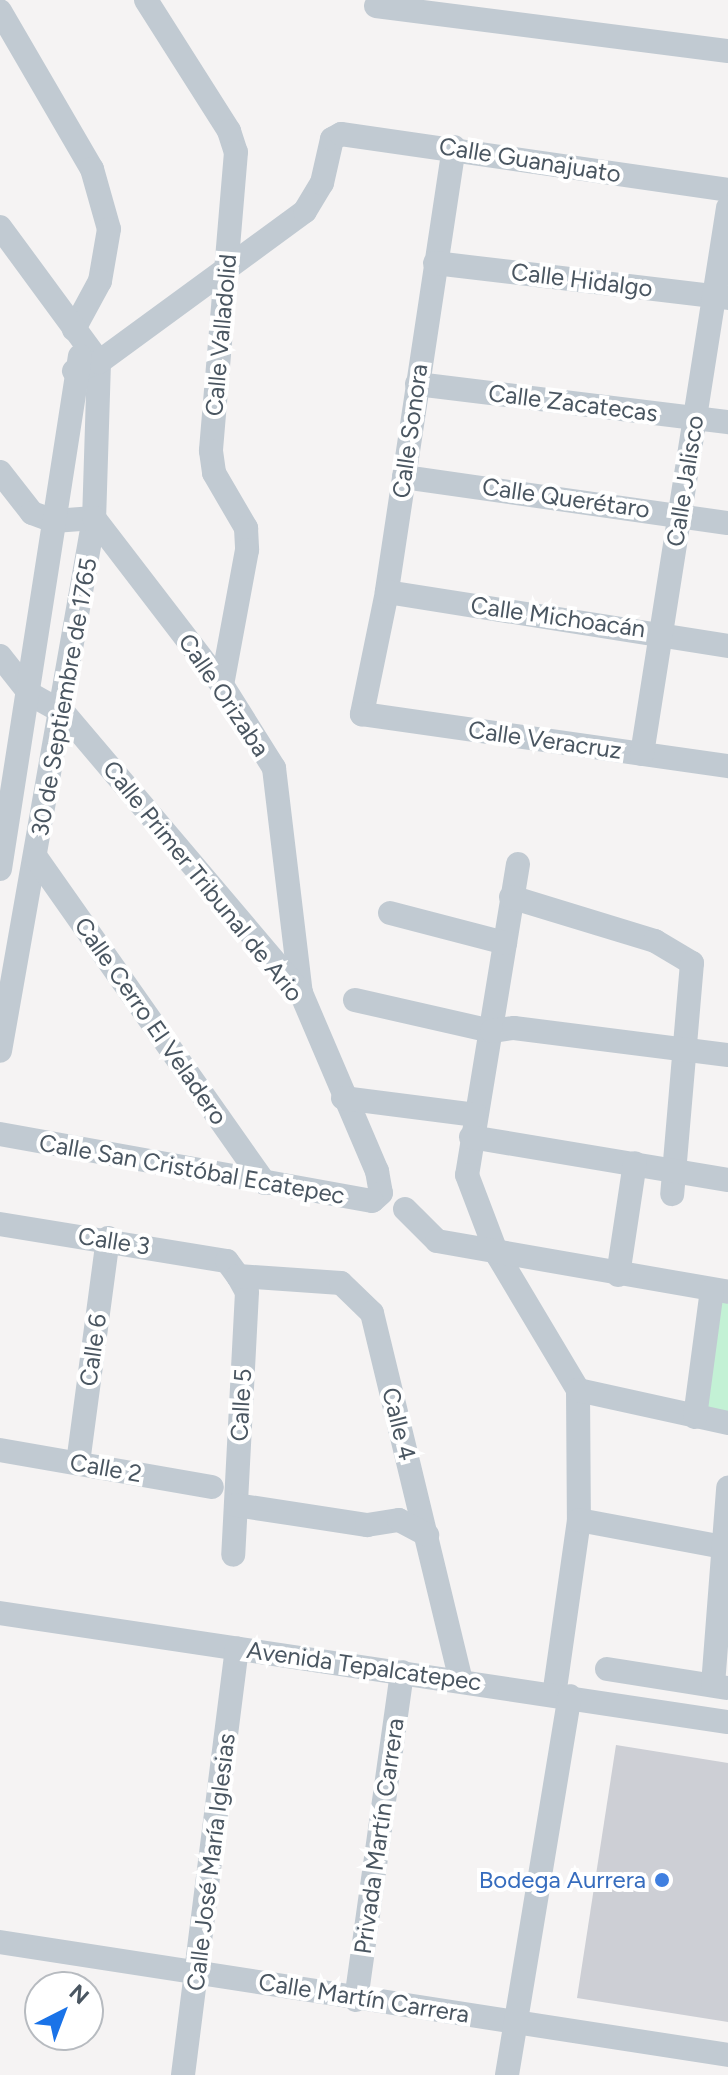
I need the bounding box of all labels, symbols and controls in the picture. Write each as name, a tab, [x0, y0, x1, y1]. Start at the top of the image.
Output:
street label: Calle Guanajuato	[437, 131, 623, 189]
street label: Calle Valladolid	[200, 253, 242, 417]
street label: Calle Hidalgo	[510, 257, 654, 303]
street label: Calle Sonora	[386, 362, 434, 500]
street label: Calle Zacatecas	[487, 378, 659, 428]
street label: Calle Jalisco	[660, 413, 710, 549]
street label: Calle Querétaro	[480, 472, 652, 524]
street label: 30 de Septiembre de 1765	[25, 556, 103, 838]
street label: Calle Michoacán	[469, 590, 647, 644]
street label: Calle Orizaba	[172, 628, 276, 762]
street label: Calle Veracruz	[466, 715, 624, 765]
street label: Calle Primer Tribunal de Ario	[97, 755, 309, 1007]
street label: Calle Cerro El Veladero	[69, 912, 233, 1130]
street label: Calle San Cristóbal Ecatepec	[37, 1128, 347, 1210]
street label: Calle 3	[76, 1221, 152, 1261]
street label: Calle 6	[74, 1312, 112, 1388]
street label: Calle 5	[225, 1368, 257, 1442]
street label: Calle 4	[376, 1385, 422, 1463]
street label: Calle 2	[68, 1448, 144, 1488]
street label: Avenida Tepalcatepec	[245, 1635, 483, 1697]
street label: Privada Martín Carrera	[348, 1716, 410, 1956]
street label: Calle José María Iglesias	[181, 1732, 241, 1992]
place label: Bodega Aurrera	[479, 1866, 646, 1894]
marker: Bodega Aurrera	[653, 1871, 671, 1889]
street label: Calle Martín Carrera	[257, 1967, 471, 2029]
north arrow	[24, 1971, 104, 2051]
text: N	[64, 1979, 94, 2010]

